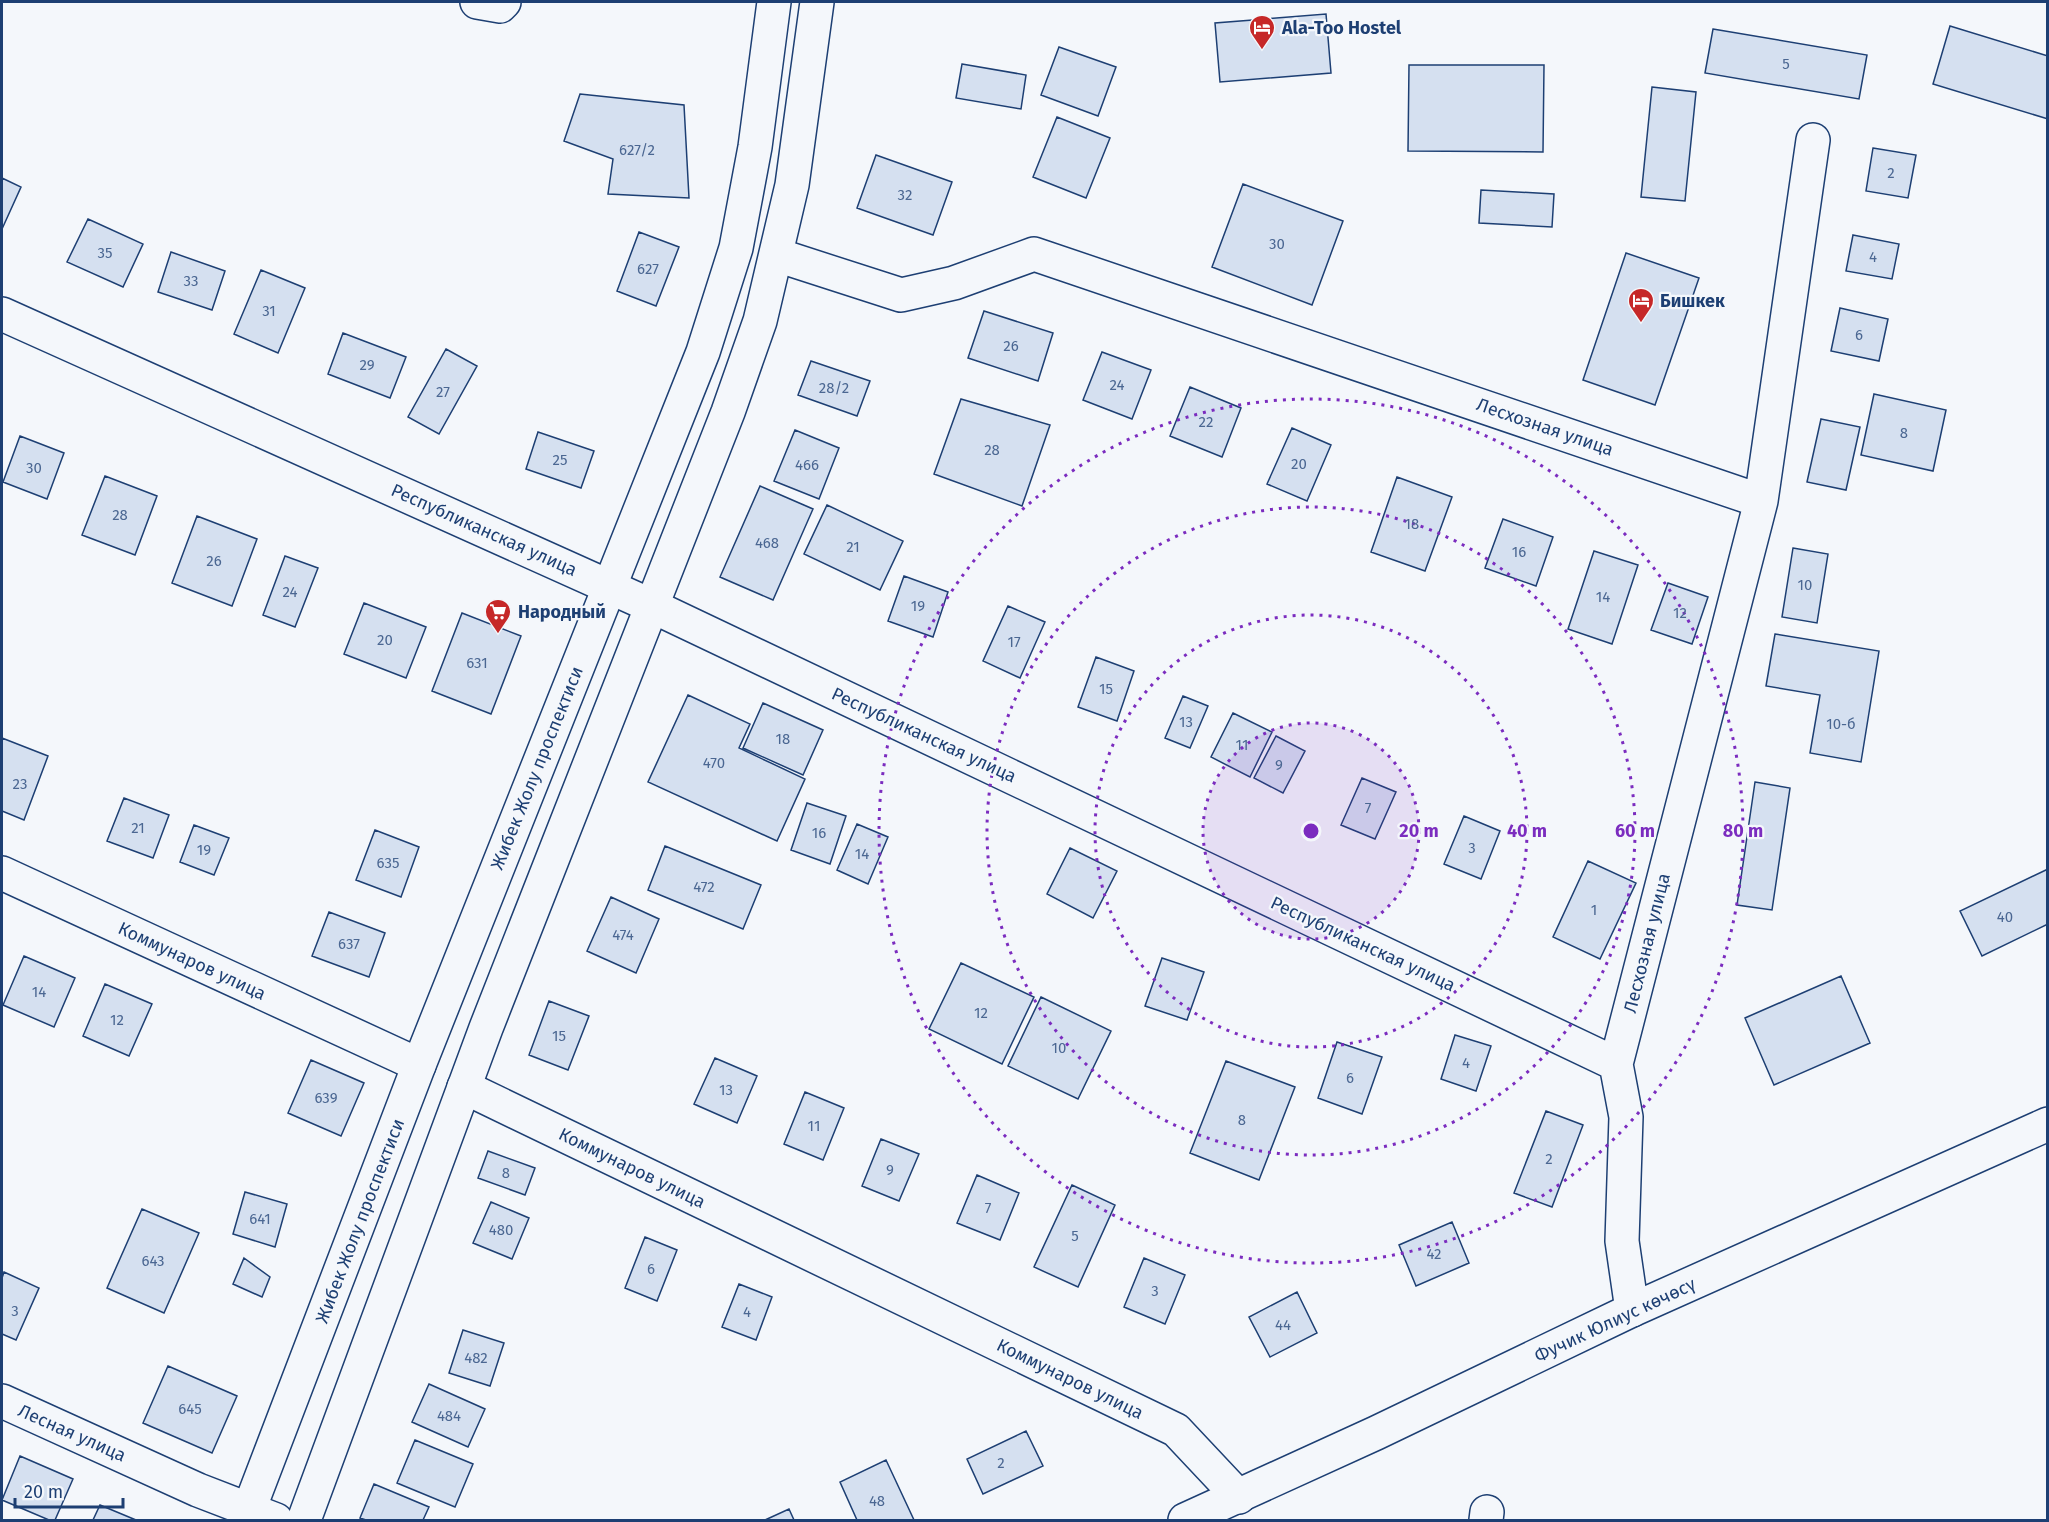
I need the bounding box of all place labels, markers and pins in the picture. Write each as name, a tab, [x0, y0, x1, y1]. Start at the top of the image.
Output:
hotel icon: Ala-Too Hostel	[1247, 13, 1277, 51]
place label: Ala-Too Hostel	[1281, 17, 1402, 39]
hotel icon: Бишкек	[1626, 286, 1656, 324]
place label: Бишкек	[1660, 290, 1725, 312]
supermarket icon: Народный	[483, 597, 513, 635]
place label: Народный	[518, 601, 606, 623]
centre of rings	[1301, 821, 1321, 841]

